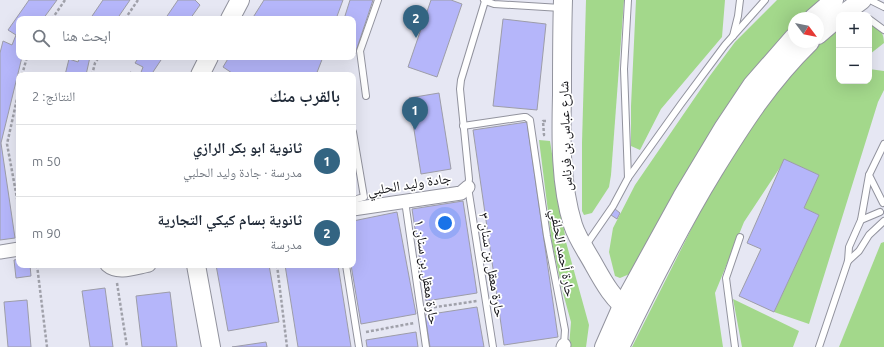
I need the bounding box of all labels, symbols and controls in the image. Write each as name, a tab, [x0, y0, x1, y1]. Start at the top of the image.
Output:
pin: 2	[403, 5, 429, 38]
north arrow	[788, 12, 824, 48]
map controls	[836, 12, 872, 84]
button: +	[836, 12, 872, 48]
search box	[16, 16, 356, 60]
icon: search	[30, 27, 52, 49]
text: ابحث هنا	[62, 27, 111, 44]
button: −	[836, 48, 872, 84]
street label: شارع عباس بن فرناس	[555, 81, 577, 191]
text: بالقرب منك	[270, 86, 340, 105]
text: النتائج: 2	[32, 89, 75, 103]
pin: 1	[402, 97, 428, 130]
text: ثانوية ابو بكر الرازي	[193, 139, 302, 156]
text: 50 m	[32, 154, 61, 168]
text: 1	[323, 154, 331, 168]
text: مدرسة · جادة وليد الحلبي	[183, 165, 302, 179]
street label: جادة وليد الحلبي	[366, 169, 453, 202]
street label: حارة أحمد الحلفي	[544, 208, 579, 299]
text: ثانوية بسام كيكي التجارية	[158, 211, 302, 228]
street label: حارة معقل بن سنان ٣	[475, 212, 508, 319]
your location	[435, 213, 455, 233]
street label: حارة معقل بن سنان ١	[411, 219, 442, 326]
text: 90 m	[32, 226, 61, 240]
text: 2	[323, 226, 331, 240]
text: مدرسة	[270, 237, 302, 251]

